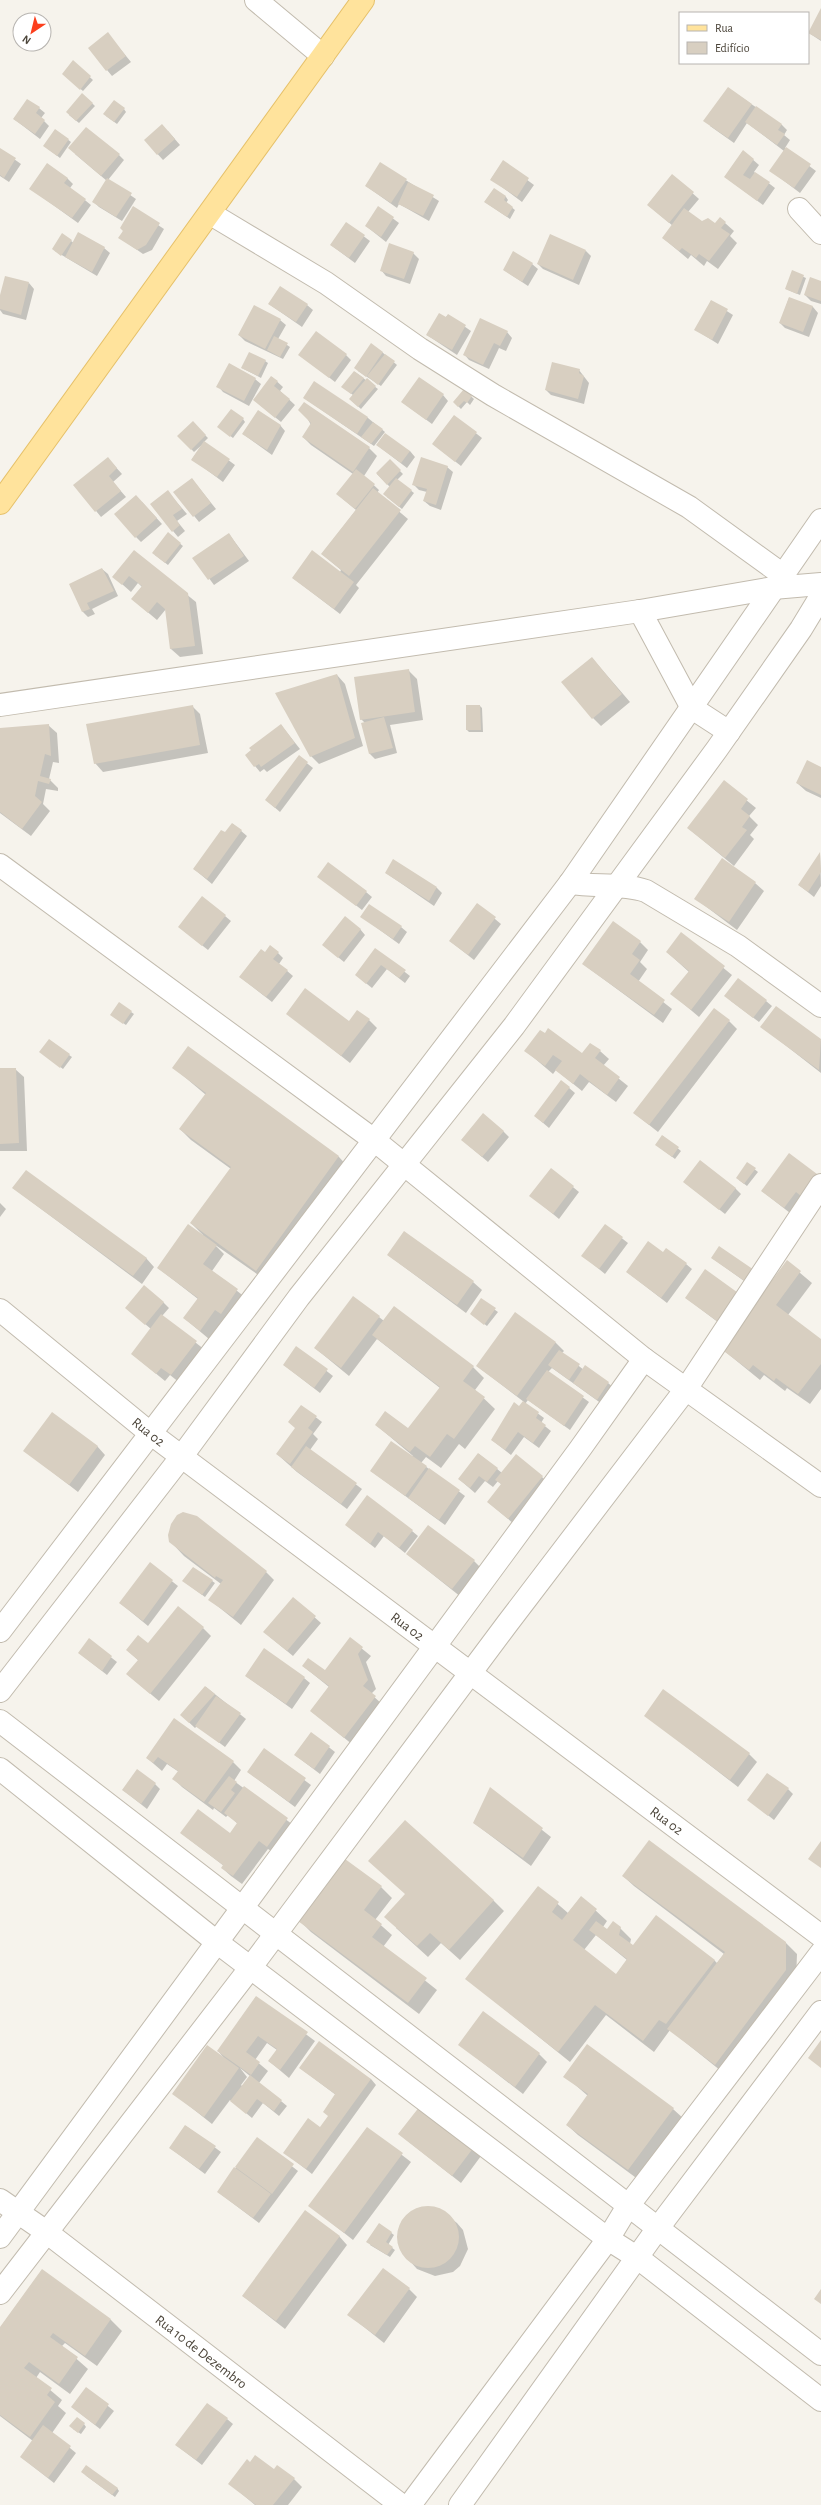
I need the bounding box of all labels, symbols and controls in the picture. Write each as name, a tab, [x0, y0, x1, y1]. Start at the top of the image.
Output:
north arrow	[12, 12, 52, 52]
legend	[679, 12, 809, 64]
text: Rua	[715, 22, 734, 34]
text: N	[20, 33, 33, 46]
text: Edifício	[715, 42, 750, 54]
street label: Rua 02	[129, 1415, 167, 1449]
street label: Rua 02	[388, 1610, 426, 1644]
street label: Rua 02	[647, 1805, 685, 1838]
street label: Rua 10 de Dezembro	[152, 2313, 249, 2392]

